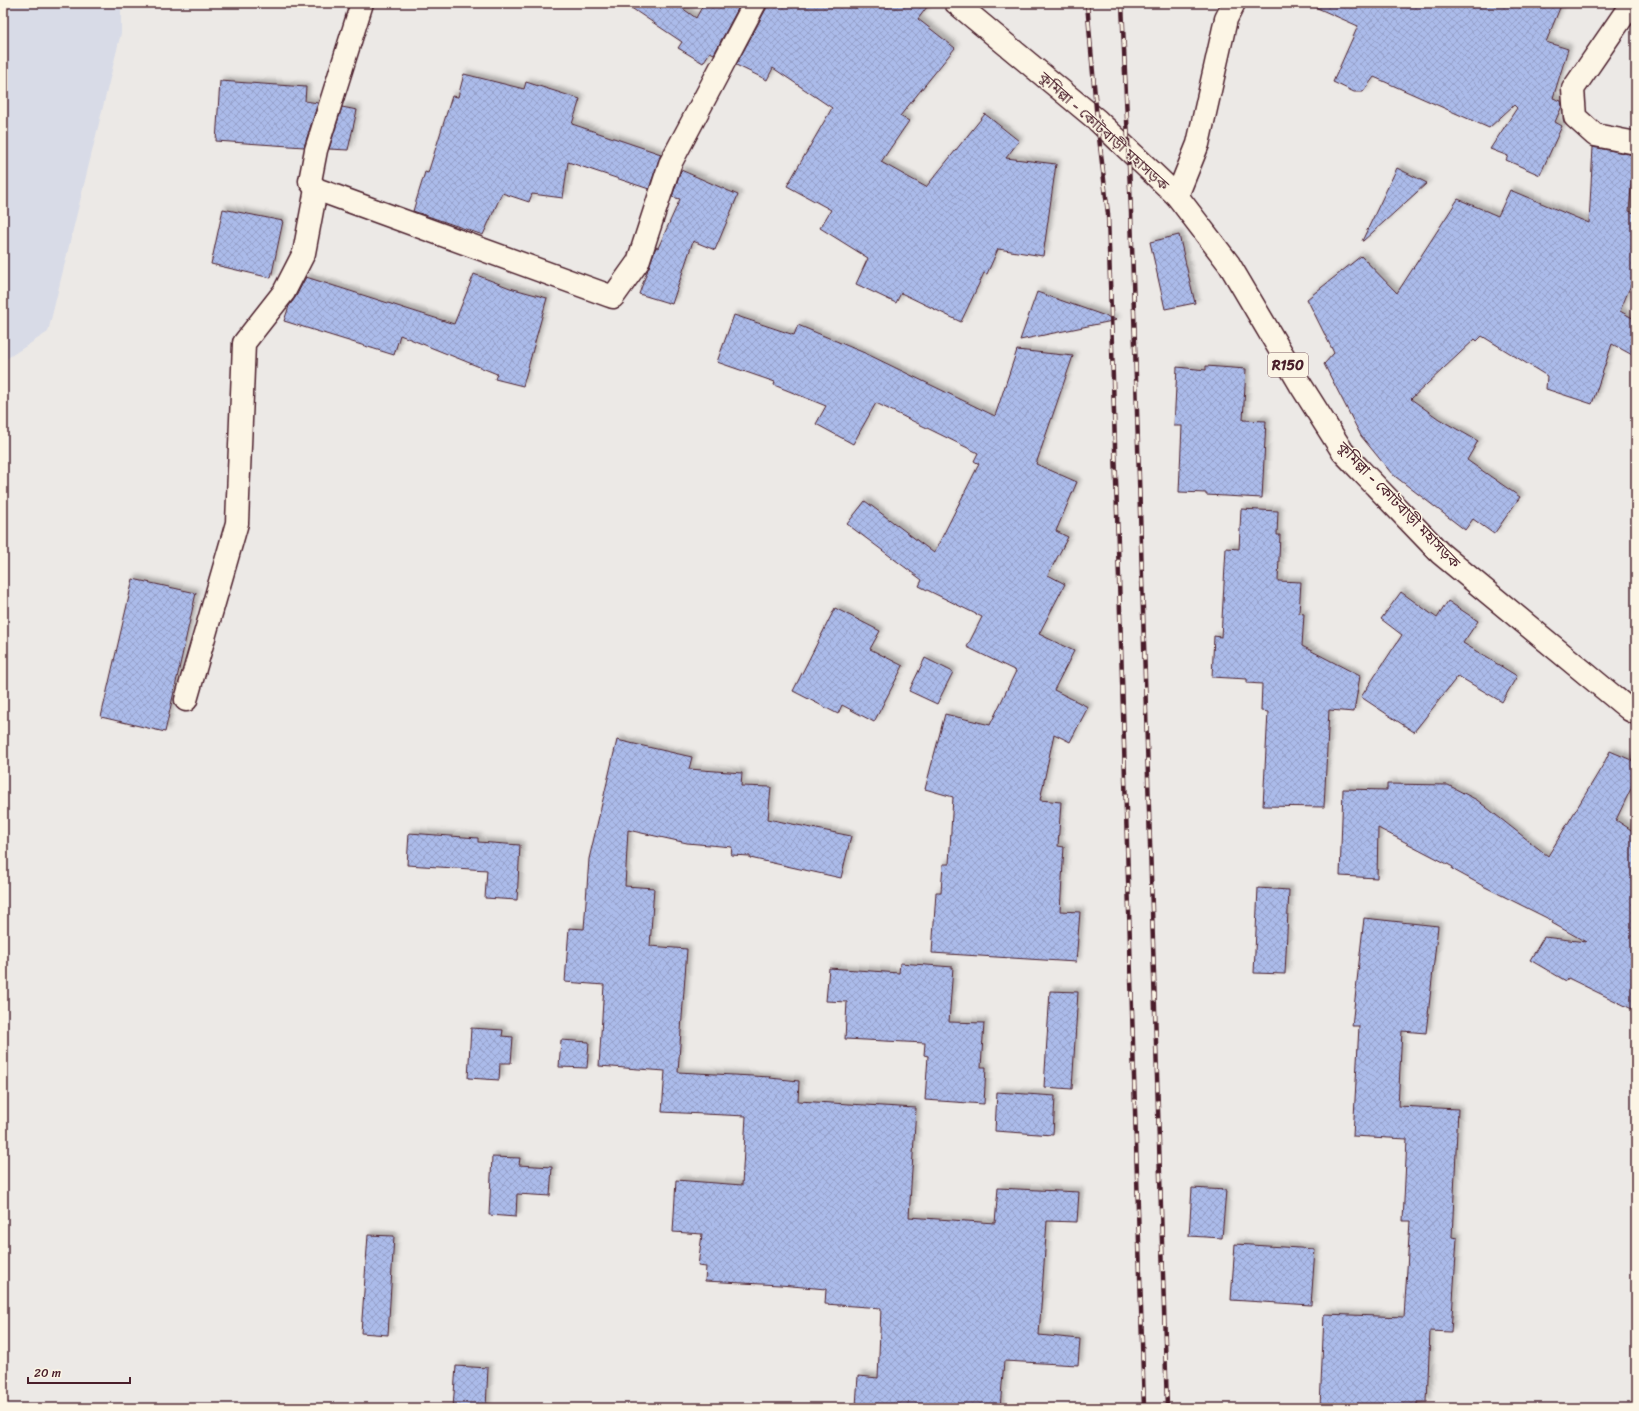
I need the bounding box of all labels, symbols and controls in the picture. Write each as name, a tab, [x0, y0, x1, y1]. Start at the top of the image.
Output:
street label: কুমিল্লা - কোটবাড়ী মহাসড়ক	[1032, 64, 1176, 198]
road number: R150	[1268, 353, 1308, 377]
street label: কুমিল্লা - কোটবাড়ী মহাসড়ক	[1330, 435, 1468, 575]
scale bar	[28, 1359, 130, 1385]
text: 20 m	[34, 1362, 61, 1384]

